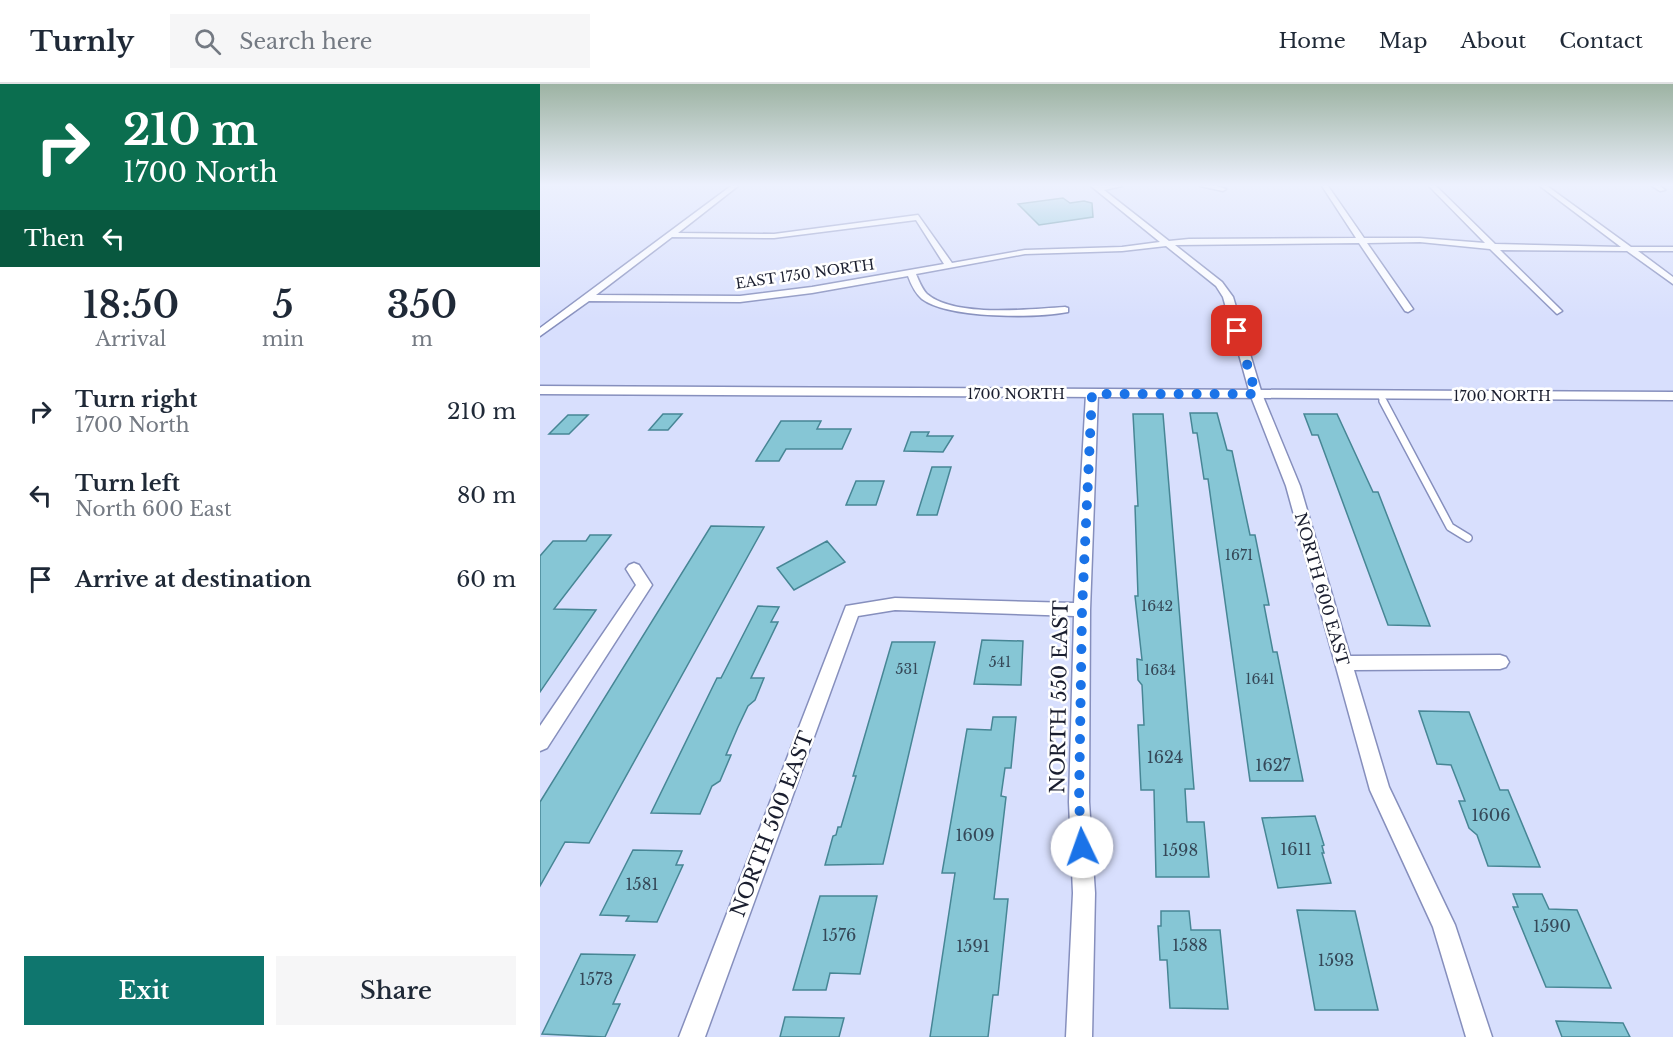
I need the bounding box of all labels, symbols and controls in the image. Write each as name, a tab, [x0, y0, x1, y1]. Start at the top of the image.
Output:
search box	[170, 14, 590, 68]
text: Turnly	[30, 24, 134, 59]
icon: search	[191, 25, 224, 58]
text: Search here	[239, 28, 372, 55]
text: Home	[1279, 28, 1346, 54]
text: Map	[1379, 28, 1427, 54]
text: About	[1460, 28, 1526, 54]
text: Contact	[1559, 28, 1643, 54]
text: 210 m	[123, 104, 258, 156]
icon: right	[24, 108, 102, 186]
text: 1700 North	[123, 156, 278, 189]
icon: left	[97, 222, 130, 255]
text: Then	[24, 225, 85, 252]
street label: EAST 1750 NORTH	[734, 255, 876, 293]
text: 18:50	[83, 283, 179, 328]
text: 5	[272, 283, 293, 328]
text: 350	[387, 283, 457, 328]
pin	[1211, 305, 1262, 356]
icon: arrive	[1220, 314, 1253, 347]
text: Arrival	[96, 327, 166, 351]
text: min	[262, 327, 304, 351]
text: m	[411, 327, 433, 351]
street label: 1700 NORTH	[967, 385, 1065, 403]
text: Turn right	[75, 386, 197, 413]
street label: 1700 NORTH	[1453, 387, 1551, 405]
icon: right	[24, 395, 57, 428]
text: 210 m	[447, 398, 516, 425]
text: 1700 North	[75, 413, 190, 437]
text: Turn left	[75, 470, 180, 497]
icon: left	[24, 479, 57, 512]
text: 80 m	[457, 482, 516, 509]
text: North 600 East	[75, 497, 232, 521]
street label: NORTH 600 EAST	[1291, 510, 1353, 668]
house number: 1671	[1225, 546, 1253, 564]
icon: arrive	[24, 563, 57, 596]
text: Arrive at destination	[75, 566, 312, 593]
text: 60 m	[456, 566, 516, 593]
house number: 1642	[1141, 597, 1173, 615]
street label: NORTH 550 EAST	[1045, 600, 1073, 794]
house number: 541	[989, 653, 1011, 671]
house number: 531	[896, 660, 918, 678]
house number: 1634	[1144, 661, 1176, 679]
house number: 1641	[1245, 670, 1275, 688]
street label: NORTH 500 EAST	[726, 728, 818, 920]
house number: 1624	[1147, 747, 1183, 767]
house number: 1627	[1255, 755, 1292, 775]
house number: 1606	[1471, 805, 1511, 825]
position arrow	[1050, 815, 1114, 879]
house number: 1609	[955, 825, 995, 845]
house number: 1611	[1280, 839, 1312, 859]
house number: 1598	[1162, 840, 1198, 860]
house number: 1581	[625, 874, 659, 894]
house number: 1590	[1533, 916, 1571, 936]
house number: 1576	[822, 925, 856, 945]
house number: 1588	[1172, 935, 1208, 955]
house number: 1591	[956, 936, 990, 956]
house number: 1593	[1318, 950, 1354, 970]
button: Exit	[24, 956, 264, 1025]
button: Share	[276, 956, 516, 1025]
house number: 1573	[579, 969, 613, 989]

